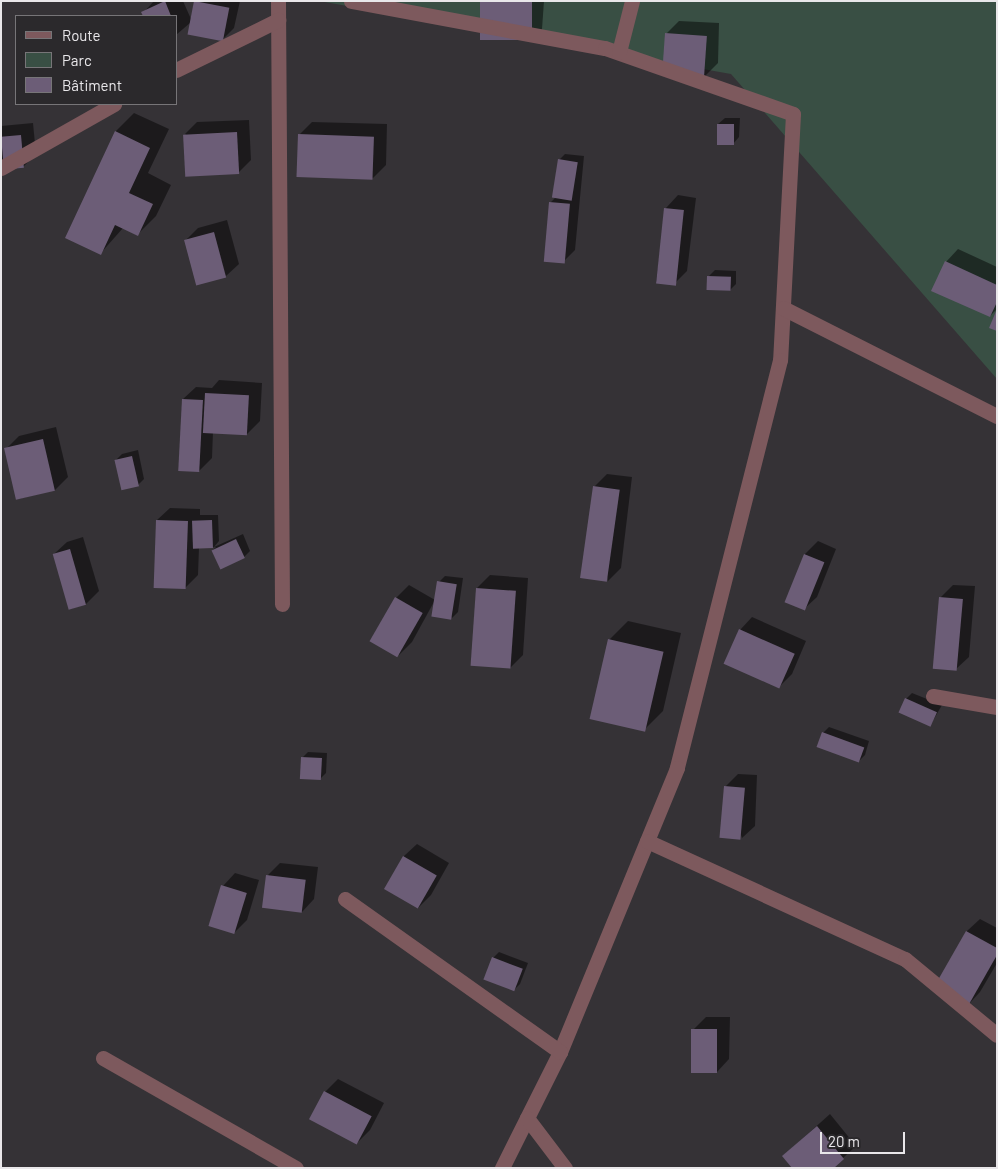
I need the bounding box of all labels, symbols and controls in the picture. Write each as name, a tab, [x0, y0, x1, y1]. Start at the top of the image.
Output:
legend	[15, 15, 178, 105]
text: Route	[62, 26, 101, 44]
text: Parc	[62, 51, 92, 69]
text: Bâtiment	[62, 76, 122, 94]
scale bar	[823, 1122, 908, 1154]
text: 20 m	[828, 1132, 860, 1150]

